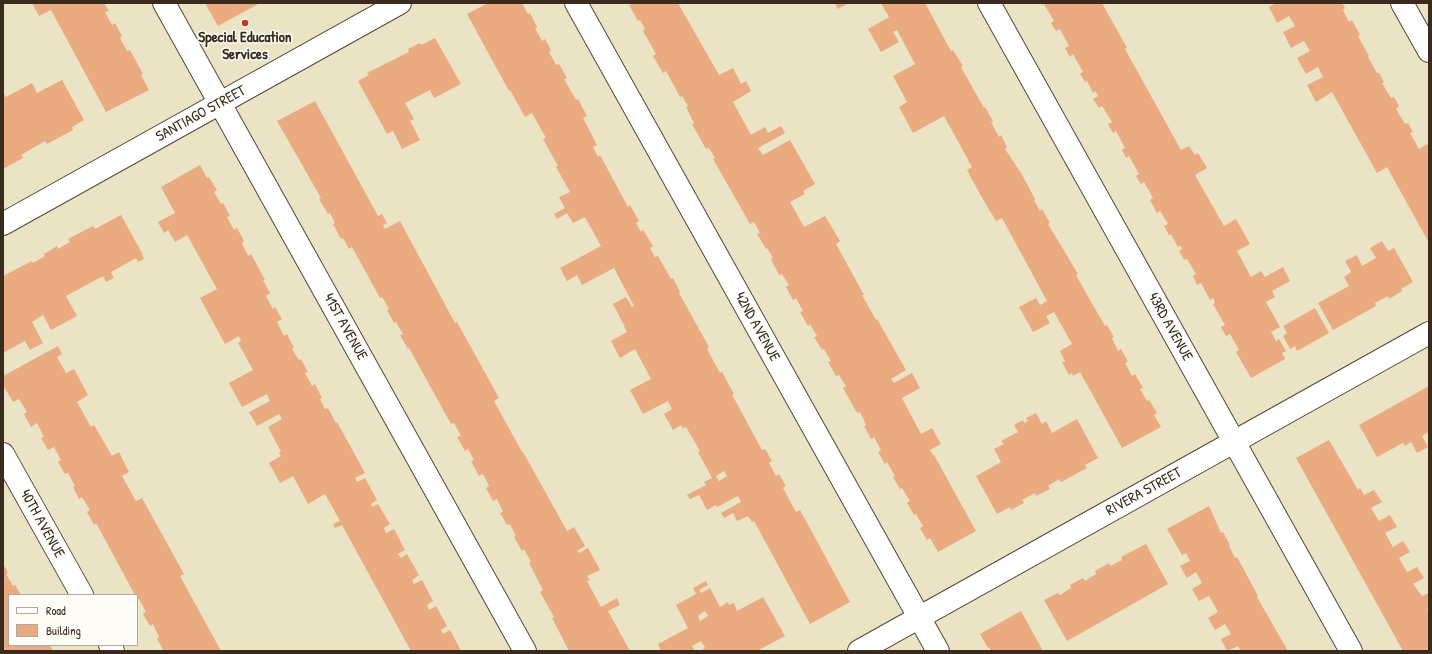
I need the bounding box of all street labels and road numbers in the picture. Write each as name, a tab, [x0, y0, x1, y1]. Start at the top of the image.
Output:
street label: SANTIAGO STREET	[153, 82, 249, 146]
street label: 42ND AVENUE	[731, 289, 783, 365]
street label: 41ST AVENUE	[319, 290, 371, 364]
street label: 43RD AVENUE	[1144, 290, 1196, 364]
street label: RIVERA STREET	[1103, 464, 1185, 520]
street label: 40TH AVENUE	[16, 487, 68, 561]

